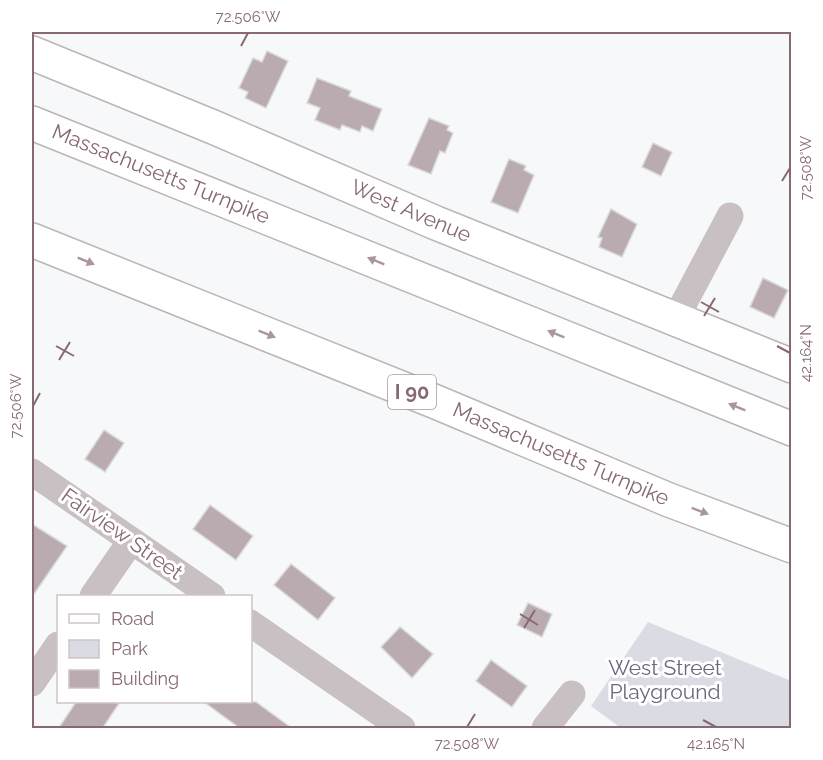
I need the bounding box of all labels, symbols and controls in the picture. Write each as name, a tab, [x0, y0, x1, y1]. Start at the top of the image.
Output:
text: 72.506°W	[216, 8, 281, 26]
street label: Massachusetts Turnpike	[49, 118, 274, 229]
text: 72.508°W	[797, 135, 815, 200]
street label: West Avenue	[347, 174, 475, 247]
one-way arrow	[366, 256, 384, 266]
one-way arrow	[77, 257, 95, 267]
text: 42.164°N	[797, 324, 815, 382]
one-way arrow	[547, 329, 565, 339]
one-way arrow	[258, 330, 276, 339]
text: 72.506°W	[7, 373, 25, 438]
road number: I 90	[388, 375, 436, 409]
street label: Massachusetts Turnpike	[449, 397, 673, 510]
one-way arrow	[728, 402, 746, 412]
street label: Fairview Street	[57, 483, 188, 585]
one-way arrow	[691, 507, 709, 517]
legend	[57, 595, 252, 703]
text: Road	[111, 608, 154, 629]
text: Park	[111, 638, 148, 659]
park label: West Street Playground	[608, 655, 722, 704]
text: Building	[111, 668, 179, 689]
text: 72.508°W	[435, 735, 500, 753]
text: 42.165°N	[687, 735, 745, 753]

